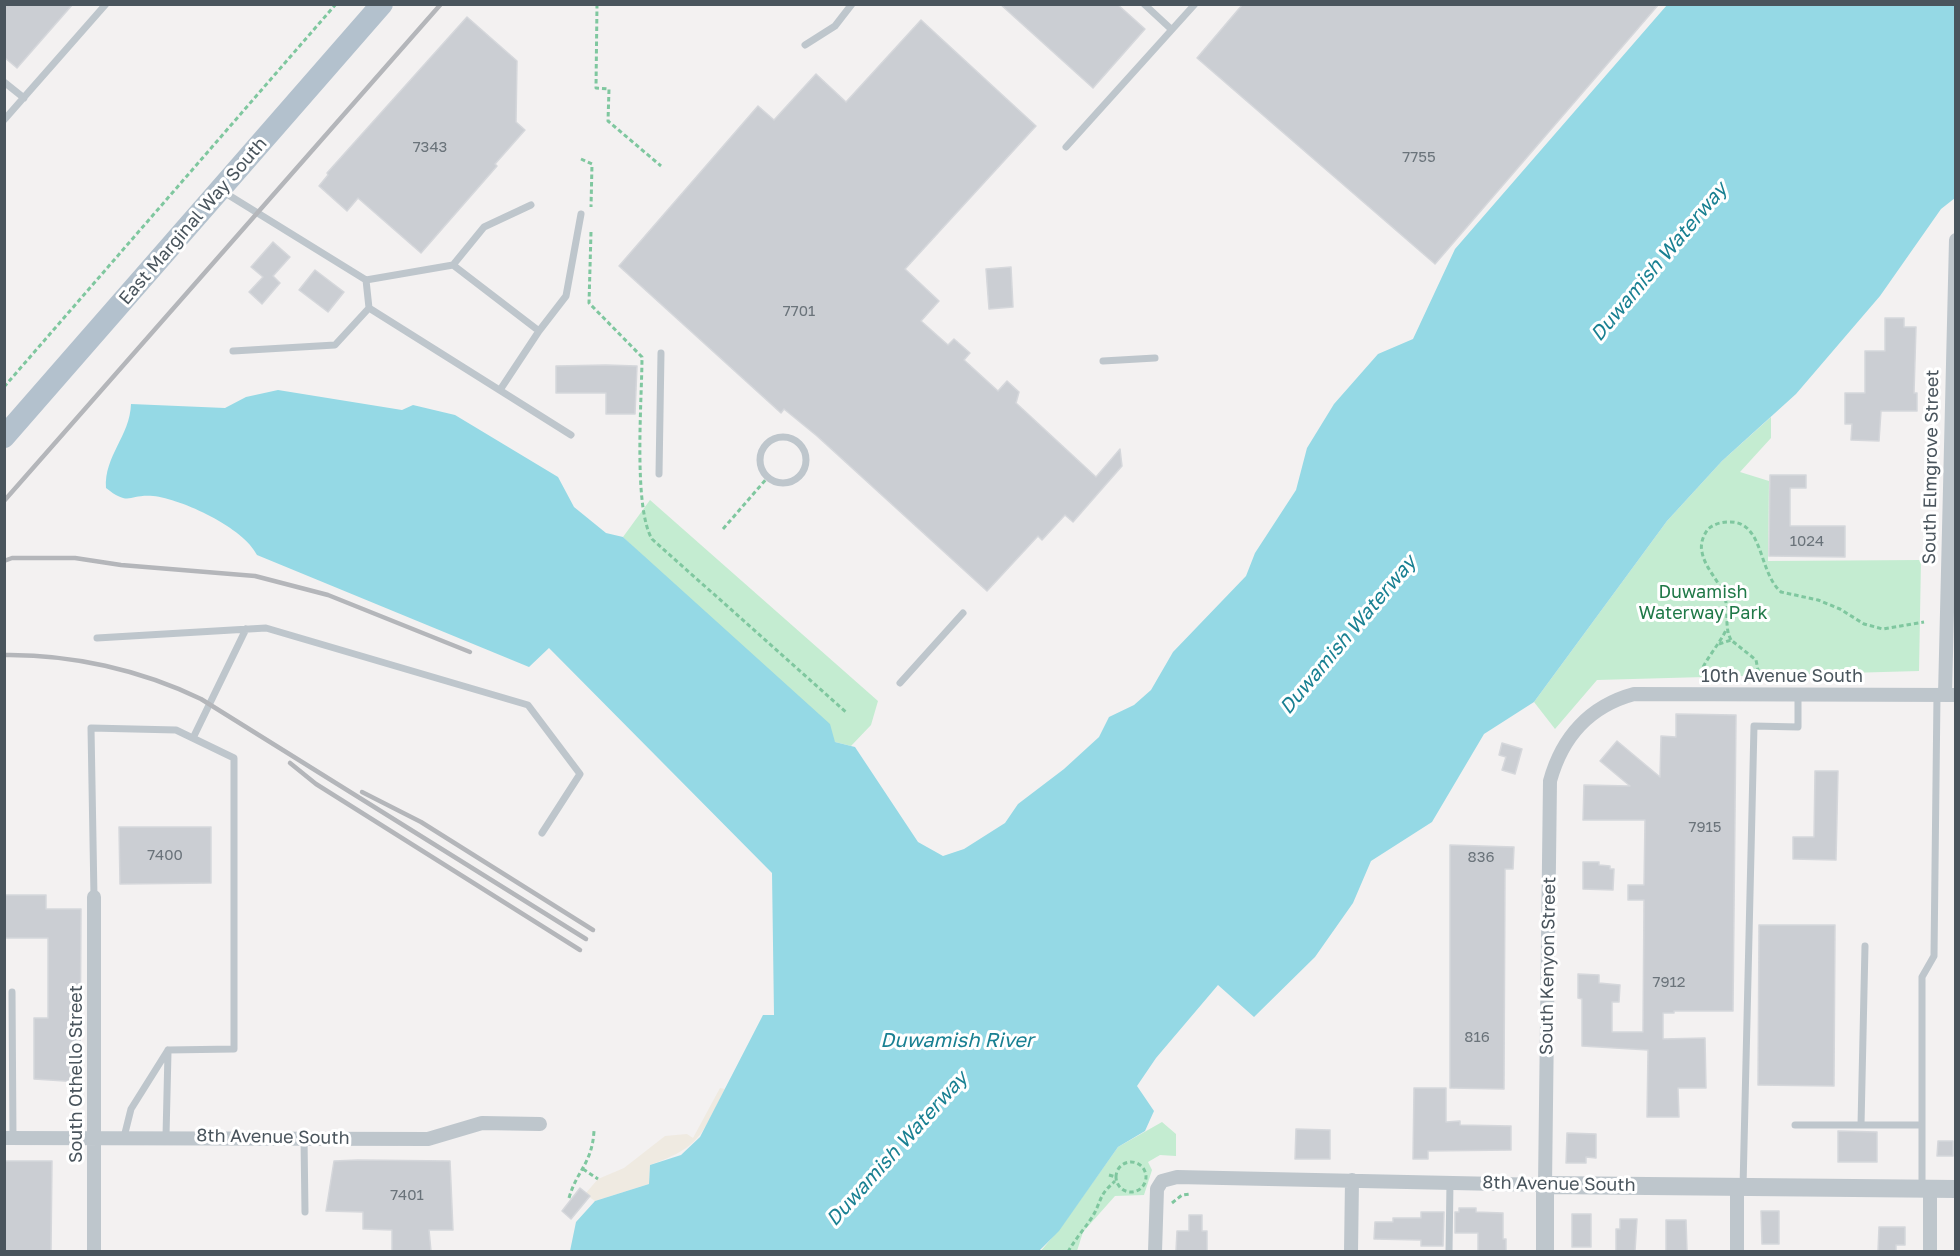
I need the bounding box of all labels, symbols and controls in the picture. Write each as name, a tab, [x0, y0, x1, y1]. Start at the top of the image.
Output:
street label: East Marginal Way South	[114, 133, 272, 309]
house number: 7343	[413, 138, 447, 156]
house number: 7755	[1402, 148, 1436, 166]
water label: Duwamish Waterway	[1586, 178, 1732, 346]
house number: 7701	[783, 302, 815, 320]
street label: South Elmgrove Street	[1919, 369, 1943, 565]
house number: 1024	[1790, 532, 1824, 550]
water label: Duwamish Waterway	[1275, 551, 1421, 719]
park label: Duwamish Waterway Park	[1638, 581, 1768, 624]
street label: 10th Avenue South	[1701, 665, 1863, 687]
house number: 7915	[1689, 818, 1721, 836]
house number: 7400	[147, 846, 183, 864]
house number: 836	[1468, 848, 1494, 866]
street label: South Kenyon Street	[1536, 877, 1560, 1055]
house number: 7912	[1653, 973, 1685, 991]
street label: South Othello Street	[65, 985, 87, 1163]
house number: 816	[1464, 1028, 1490, 1046]
water label: Duwamish River	[880, 1029, 1034, 1053]
water label: Duwamish Waterway	[821, 1067, 973, 1231]
street label: 8th Avenue South	[196, 1125, 350, 1149]
street label: 8th Avenue South	[1482, 1172, 1636, 1196]
house number: 7401	[390, 1186, 424, 1204]

